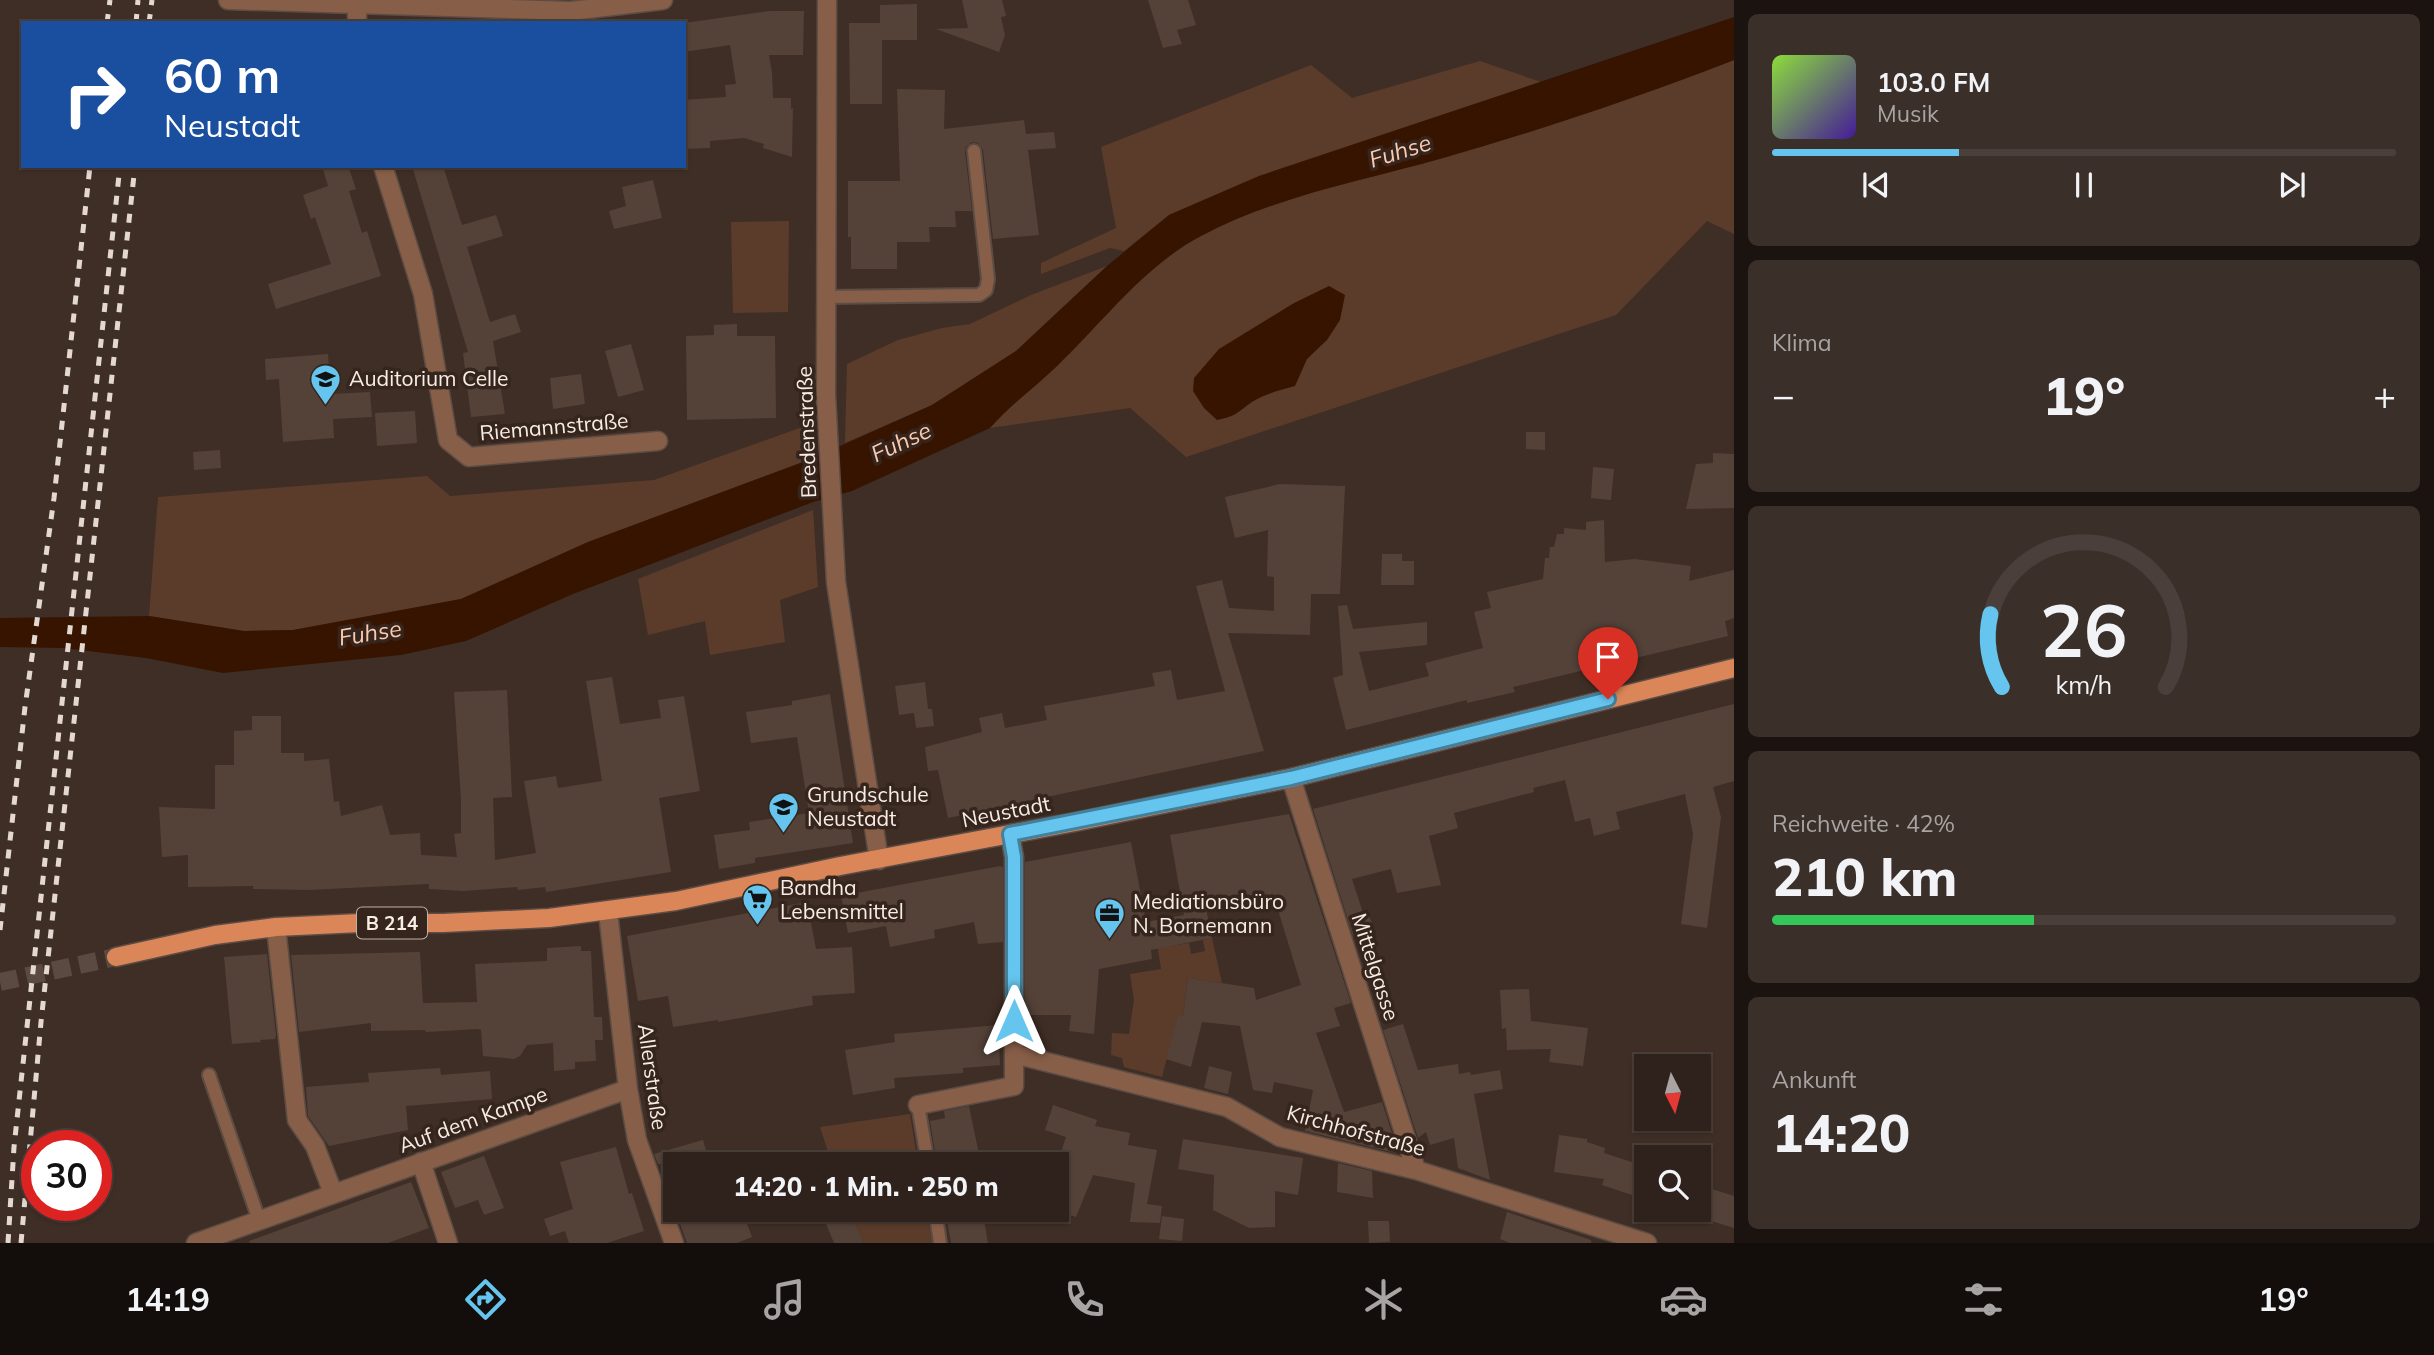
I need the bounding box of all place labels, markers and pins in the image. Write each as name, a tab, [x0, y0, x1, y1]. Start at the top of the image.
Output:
school or university icon: Auditorium Celle	[309, 362, 343, 406]
place label: Auditorium Celle	[349, 365, 509, 391]
pin	[1578, 627, 1638, 699]
place label: Grundschule Neustadt	[807, 781, 929, 831]
school or university icon: Grundschule Neustadt	[767, 790, 801, 834]
place label: Bandha Lebensmittel	[780, 874, 904, 924]
supermarket icon: Bandha Lebensmittel	[740, 883, 774, 927]
place label: Mediationsbüro N. Bornemann	[1133, 888, 1284, 938]
office icon: Mediationsbüro N. Bornemann	[1093, 897, 1127, 941]

